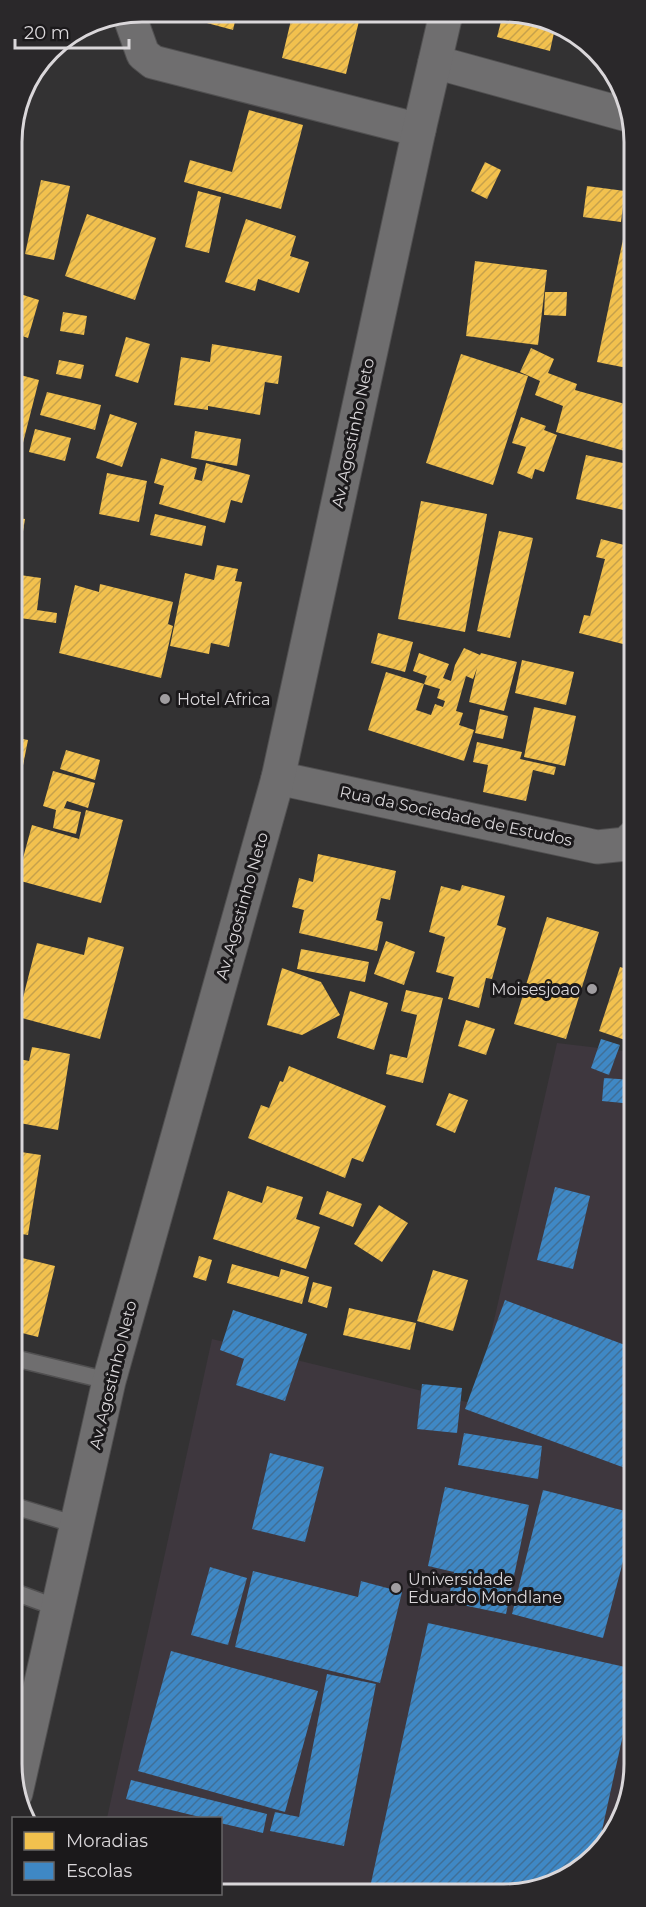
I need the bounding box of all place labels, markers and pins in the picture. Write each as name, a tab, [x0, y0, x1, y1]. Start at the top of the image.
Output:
place label: Hotel Africa	[177, 690, 270, 709]
marker: Hotel Africa	[158, 692, 172, 706]
place label: Moisesjoao	[491, 980, 580, 999]
marker: Moisesjoao	[585, 982, 599, 996]
place label: Universidade Eduardo Mondlane	[408, 1570, 562, 1607]
marker: Universidade Eduardo Mondlane	[389, 1581, 403, 1595]

